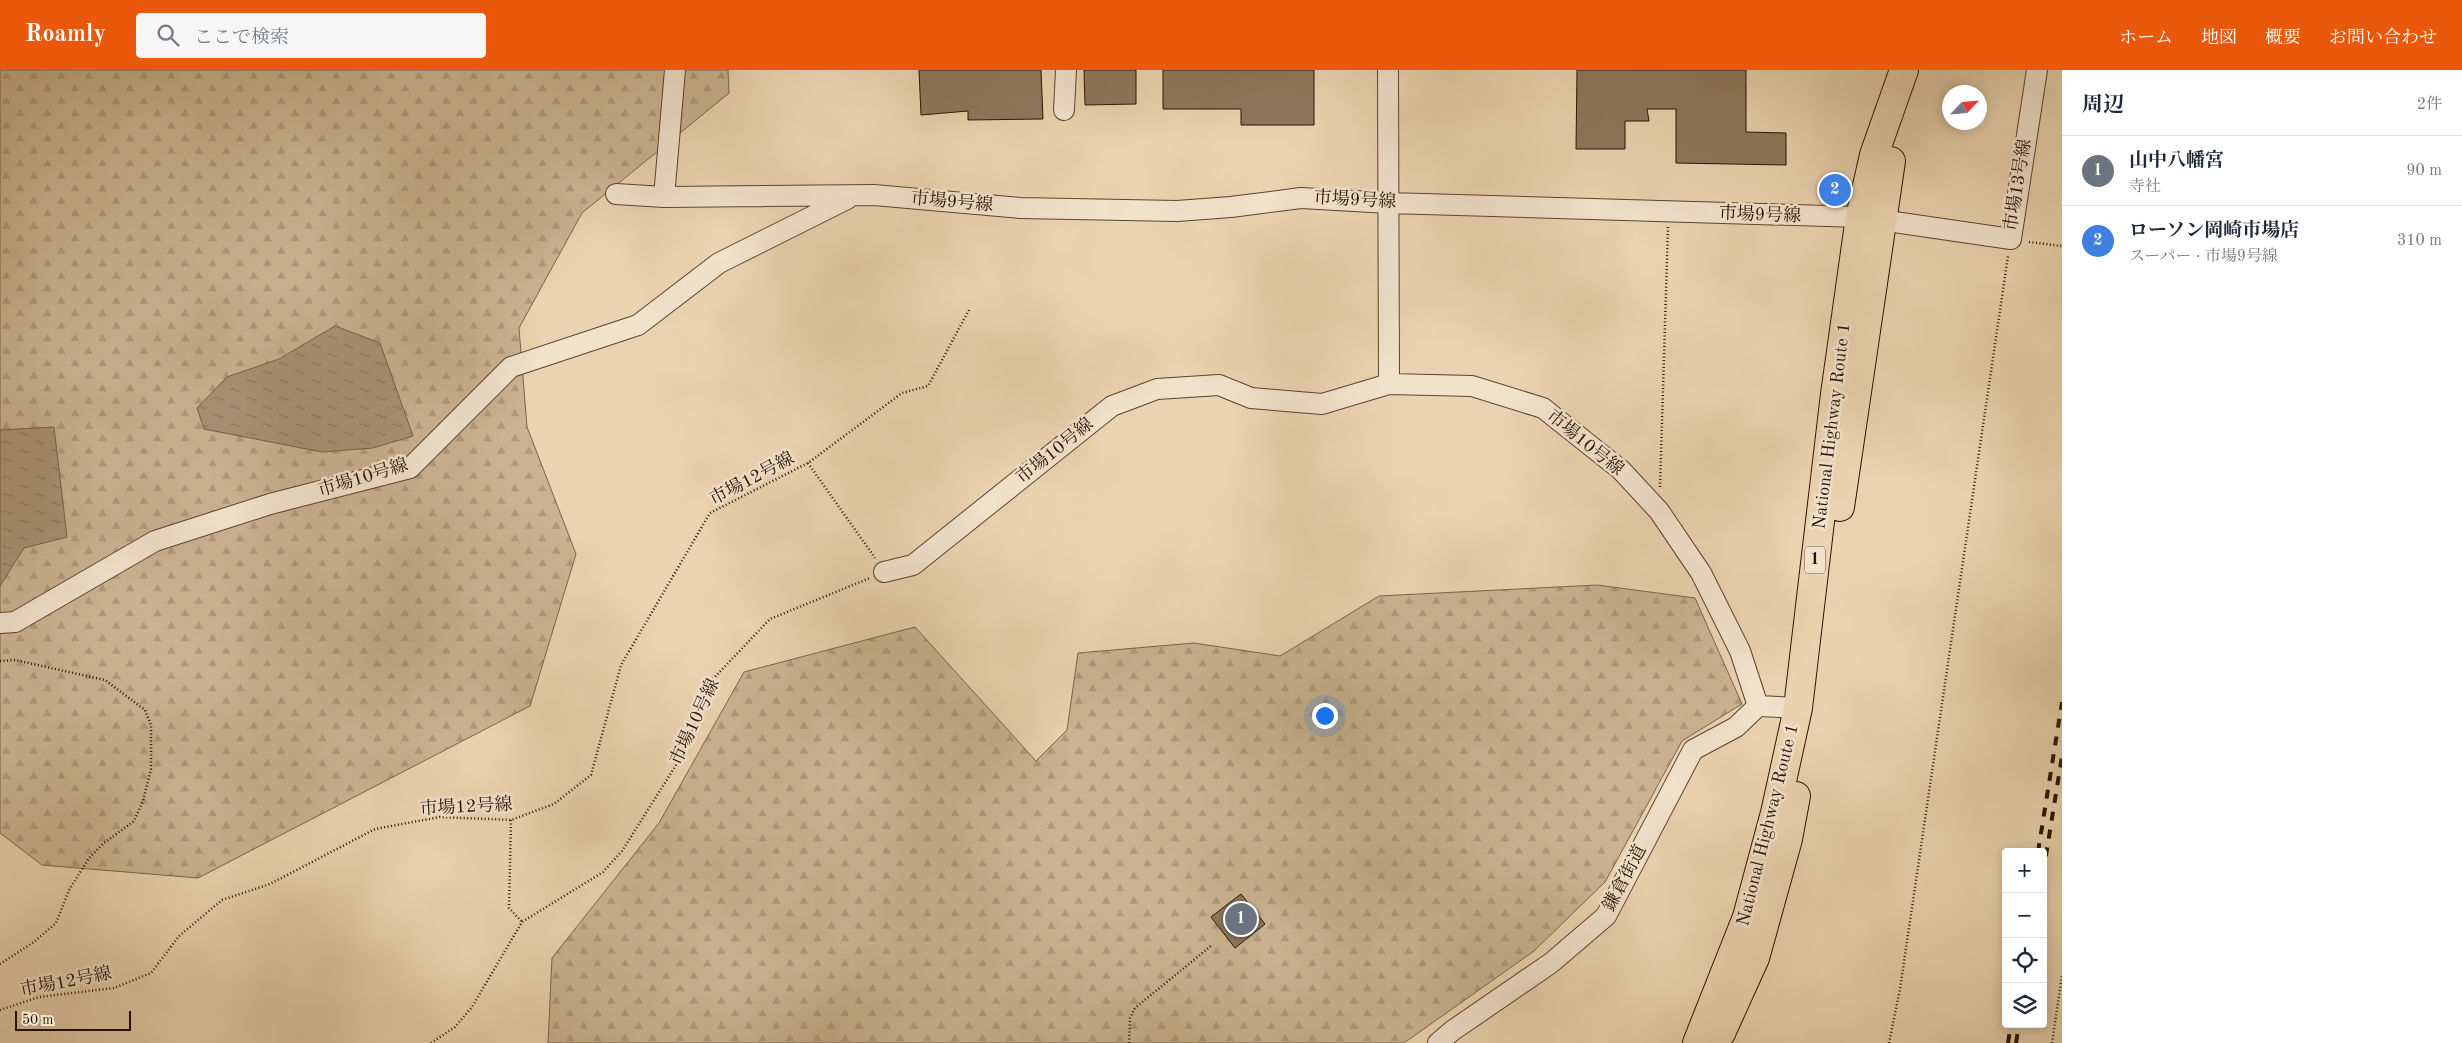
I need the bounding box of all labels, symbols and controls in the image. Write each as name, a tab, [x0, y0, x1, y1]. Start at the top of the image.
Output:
search box	[136, 13, 486, 58]
icon: search	[154, 21, 182, 49]
text: Roamly	[25, 23, 106, 47]
text: ここで検索	[194, 29, 289, 48]
text: ホーム	[2119, 29, 2173, 47]
text: 地図	[2201, 29, 2237, 47]
text: 概要	[2265, 29, 2301, 47]
text: お問い合わせ	[2329, 29, 2437, 47]
north arrow	[1942, 85, 1987, 130]
text: 周辺	[2082, 95, 2124, 116]
text: 2件	[2417, 97, 2442, 113]
street label: 市場13号線	[2000, 137, 2034, 232]
text: 山中八幡宮	[2129, 152, 2224, 171]
text: 1	[2093, 163, 2103, 179]
text: 90 m	[2406, 163, 2442, 179]
pin: 2	[1819, 171, 1851, 209]
text: 寺社	[2129, 179, 2161, 195]
street label: 市場9号線	[910, 187, 994, 215]
street label: 市場9号線	[1313, 187, 1397, 211]
street label: 市場9号線	[1718, 203, 1802, 225]
text: ローソン岡崎市場店	[2129, 222, 2299, 241]
text: 2	[2093, 233, 2103, 249]
text: 310 m	[2397, 233, 2442, 249]
text: スーパー · 市場9号線	[2129, 249, 2278, 265]
street label: National Highway Route 1	[1810, 322, 1854, 530]
street label: 市場10号線	[1543, 405, 1628, 479]
street label: 市場10号線	[1012, 413, 1097, 487]
street label: 市場12号線	[706, 447, 797, 509]
street label: 市場10号線	[315, 454, 410, 500]
road number: 1	[1805, 546, 1825, 574]
street label: 市場10号線	[665, 675, 723, 768]
your location	[1312, 703, 1338, 729]
street label: National Highway Route 1	[1734, 722, 1802, 928]
street label: 市場12号線	[419, 794, 513, 818]
street label: 鎌倉街道	[1598, 841, 1650, 914]
map controls	[2002, 848, 2047, 1028]
button: +	[2002, 848, 2047, 893]
button: −	[2002, 893, 2047, 938]
pin: 1	[1225, 900, 1257, 938]
button: locate	[2002, 938, 2047, 983]
street label: 市場12号線	[18, 962, 113, 1000]
button: layers	[2002, 983, 2047, 1028]
scale bar	[15, 1008, 131, 1031]
text: 50 m	[22, 1013, 53, 1027]

